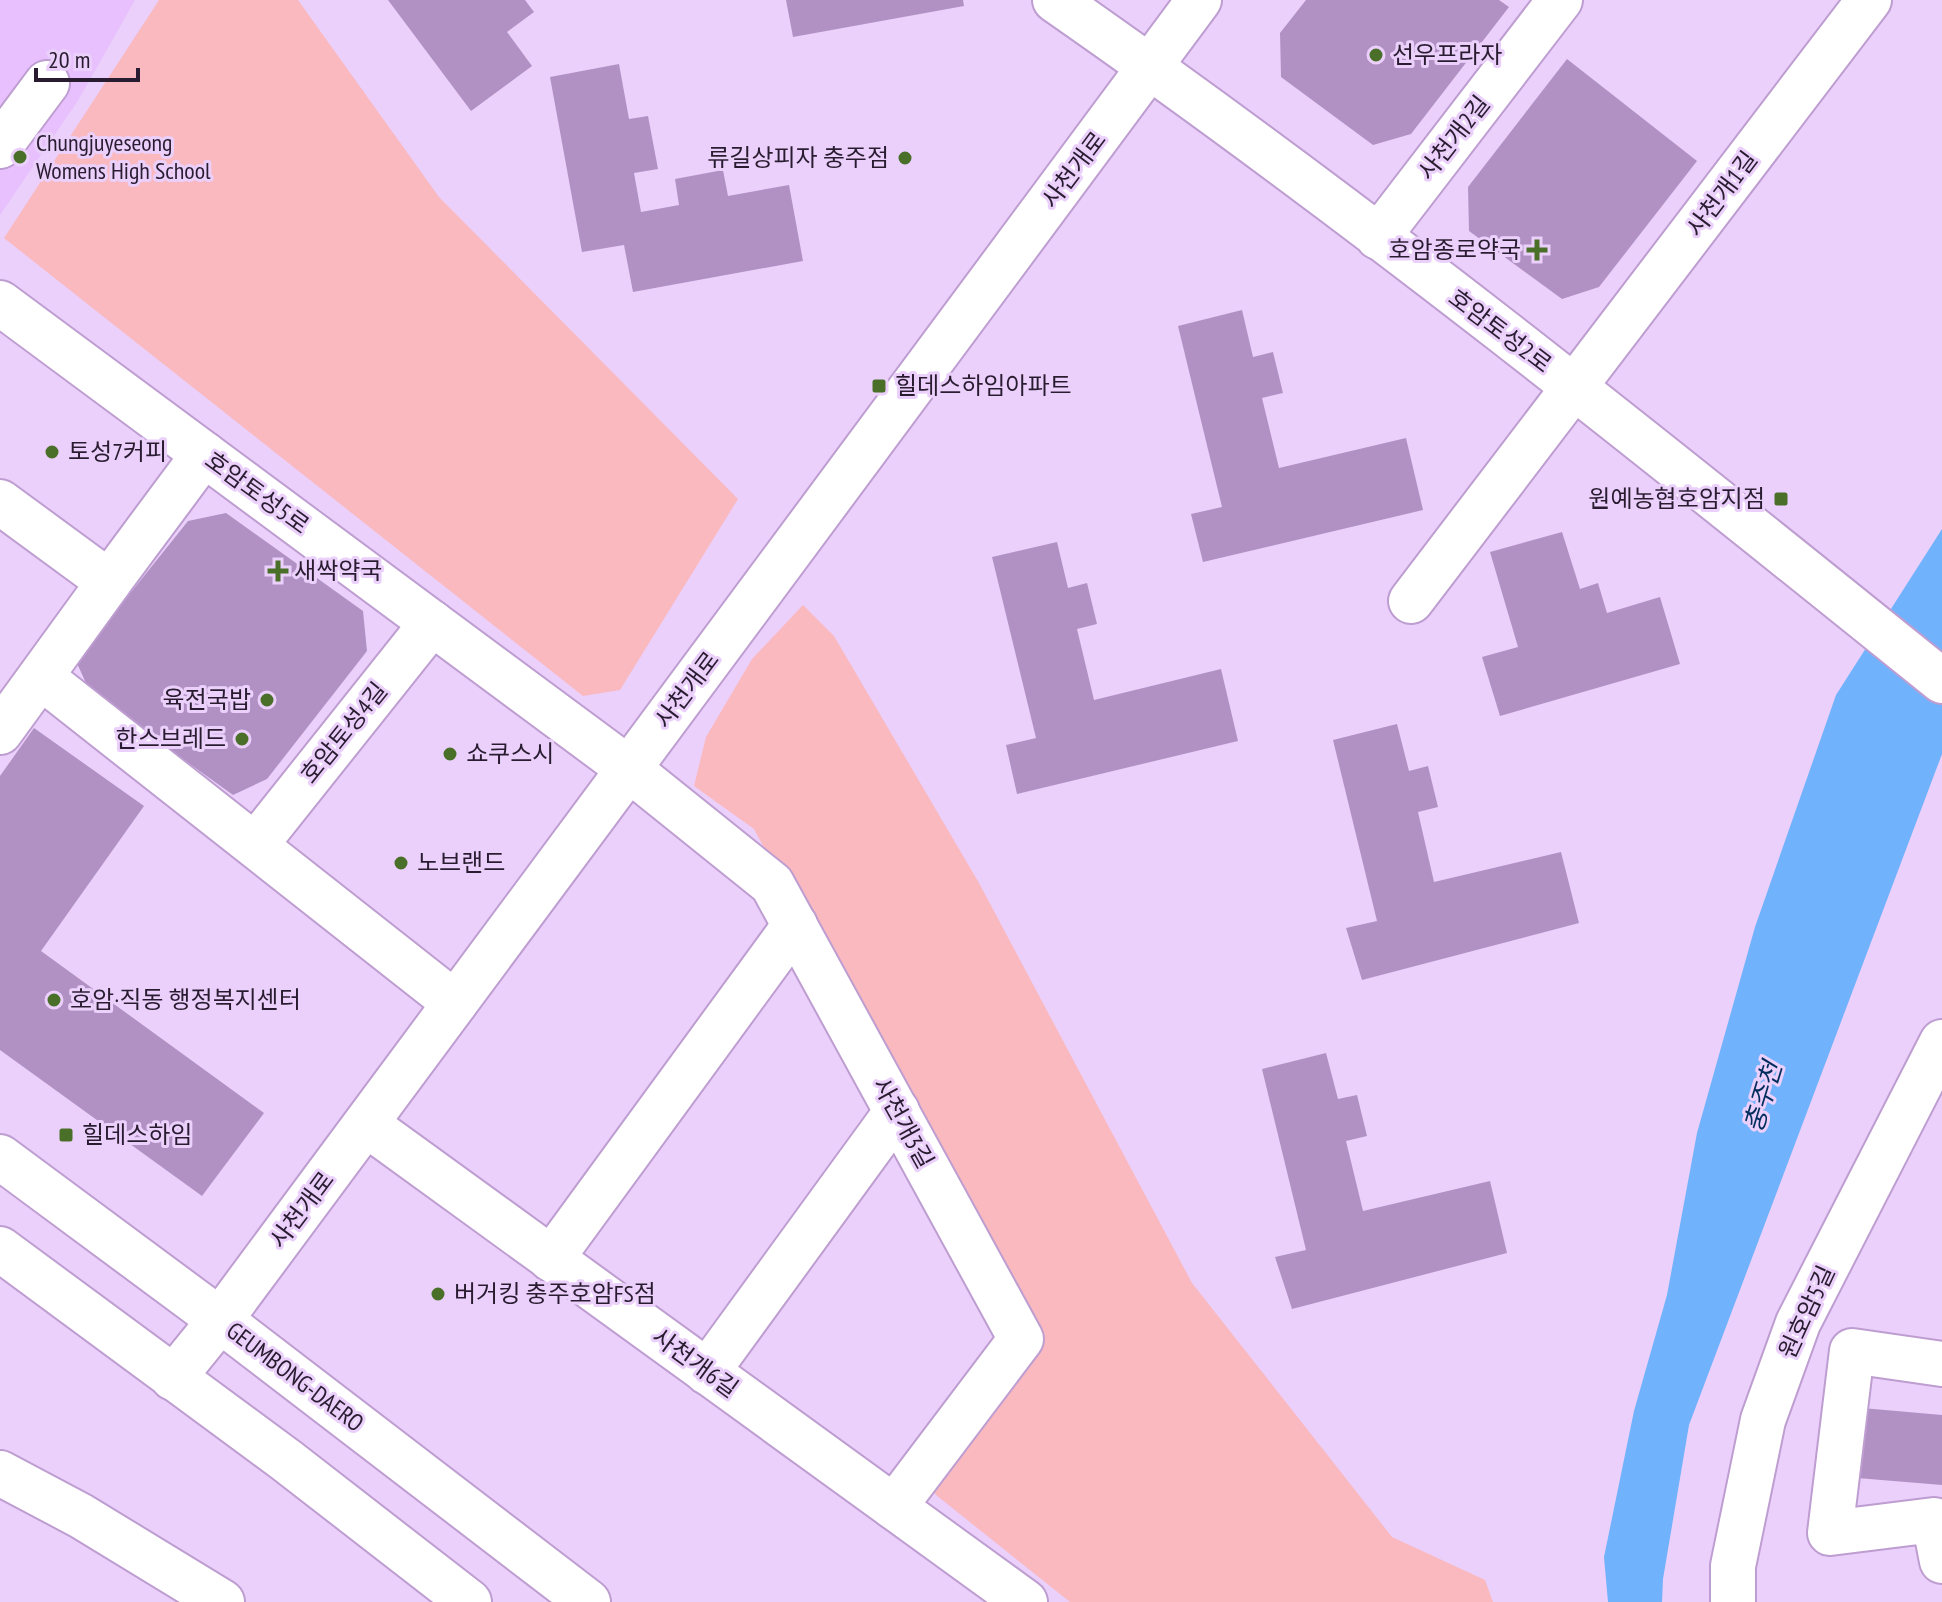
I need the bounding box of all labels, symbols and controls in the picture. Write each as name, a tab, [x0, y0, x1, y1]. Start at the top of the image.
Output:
scale bar	[36, 32, 138, 82]
place label: 선우프라자	[1392, 39, 1502, 70]
text: 20 m	[48, 44, 90, 75]
marker: 선우프라자	[1367, 46, 1385, 64]
street label: 사천개2길	[1411, 89, 1496, 186]
street label: 사천개로	[1035, 125, 1113, 214]
place label: Chungjuyeseong Womens High School	[36, 127, 211, 186]
place label: 류길상피자 충주점	[707, 142, 889, 173]
street label: 사천개1길	[1679, 145, 1764, 243]
marker: Chungjuyeseong Womens High School	[11, 148, 29, 166]
marker: 류길상피자 충주점	[896, 149, 914, 167]
place label: 호암종로약국	[1389, 234, 1521, 265]
marker: 호암종로약국	[1528, 241, 1546, 259]
street label: 호암토성2로	[1443, 282, 1558, 379]
place label: 힐데스하임아파트	[895, 370, 1072, 401]
marker: 힐데스하임아파트	[870, 377, 888, 395]
place label: 토성7커피	[68, 436, 167, 467]
marker: 토성7커피	[43, 443, 61, 461]
street label: 호암토성5로	[199, 444, 315, 541]
place label: 원예농협호암지점	[1588, 483, 1765, 514]
marker: 원예농협호암지점	[1772, 490, 1790, 508]
place label: 새싹약국	[294, 555, 382, 586]
marker: 새싹약국	[269, 562, 287, 580]
street label: 사천개로	[648, 645, 726, 734]
street label: 호암토성4길	[293, 676, 394, 790]
place label: 육전국밥	[163, 684, 251, 715]
marker: 육전국밥	[258, 691, 276, 709]
place label: 한스브레드	[116, 723, 226, 754]
marker: 한스브레드	[233, 730, 251, 748]
place label: 쇼쿠스시	[466, 738, 554, 769]
marker: 쇼쿠스시	[441, 745, 459, 763]
place label: 노브랜드	[417, 847, 505, 878]
marker: 노브랜드	[392, 854, 410, 872]
place label: 호암·직동 행정복지센터	[70, 984, 301, 1015]
marker: 호암·직동 행정복지센터	[45, 991, 63, 1009]
water label: 충주천	[1736, 1055, 1790, 1136]
street label: 사천개3길	[866, 1072, 941, 1174]
place label: 힐데스하임	[82, 1119, 192, 1150]
marker: 힐데스하임	[57, 1126, 75, 1144]
street label: 사천개로	[263, 1165, 341, 1254]
street label: 원호암5길	[1772, 1260, 1842, 1363]
place label: 버거킹 충주호암FS점	[454, 1278, 656, 1309]
marker: 버거킹 충주호암FS점	[429, 1285, 447, 1303]
street label: GEUMBONG-DAERO	[221, 1315, 370, 1438]
street label: 사천개6길	[646, 1321, 745, 1404]

